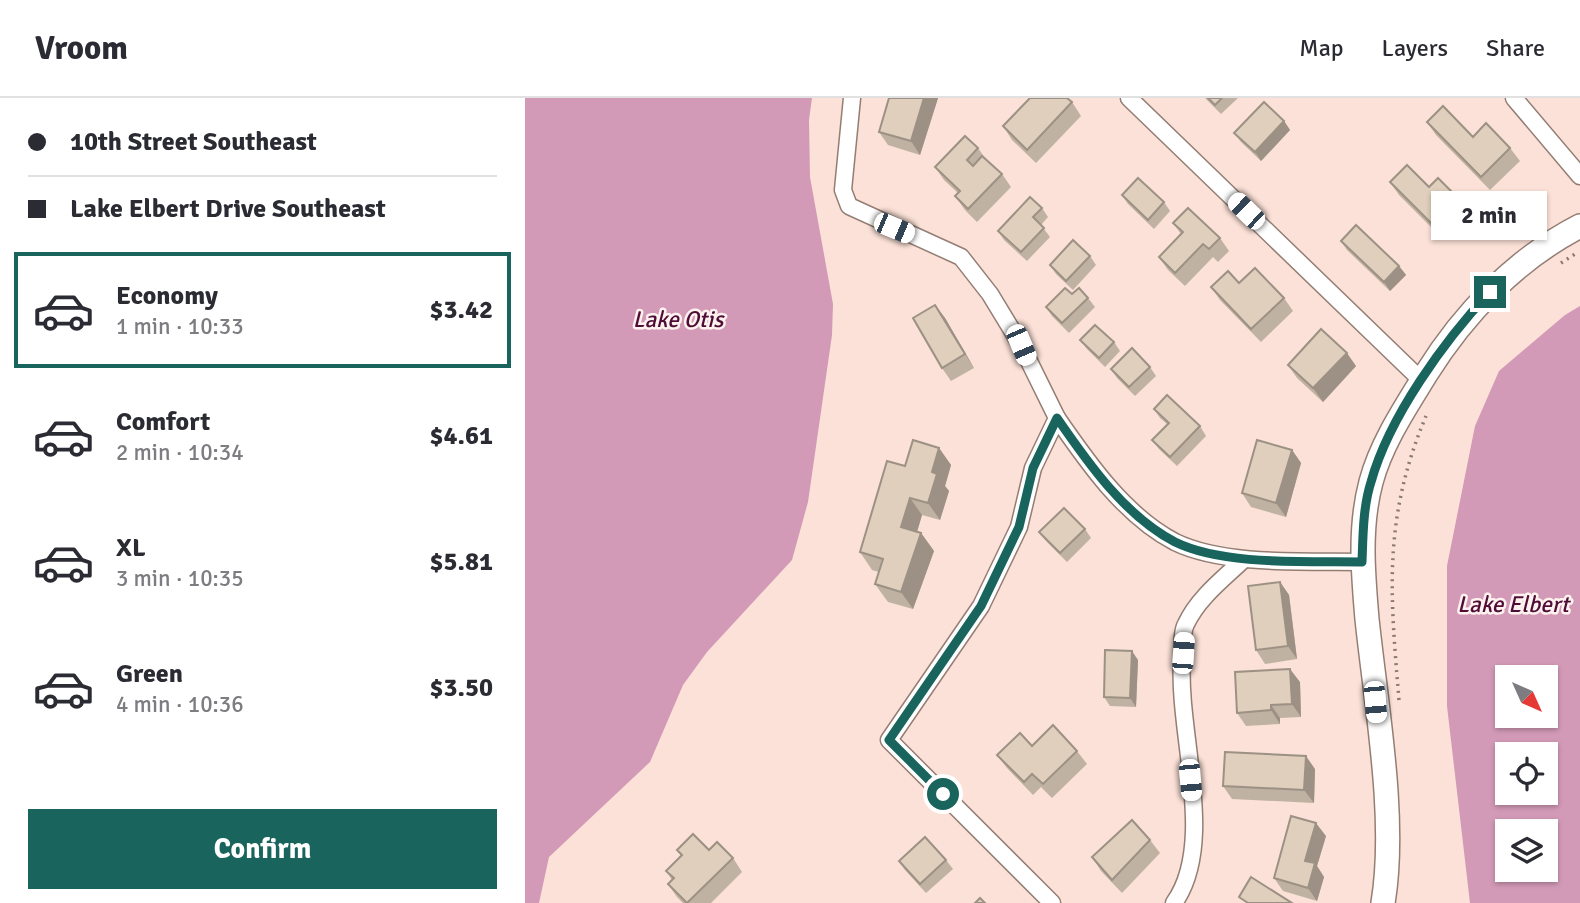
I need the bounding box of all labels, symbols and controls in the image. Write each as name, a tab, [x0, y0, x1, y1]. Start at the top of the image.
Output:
text: Vroom	[35, 28, 128, 69]
text: Map	[1299, 33, 1344, 63]
text: Layers	[1382, 33, 1448, 63]
text: Share	[1486, 33, 1545, 63]
text: 10th Street Southeast	[70, 126, 317, 158]
car	[1224, 189, 1269, 233]
callout: 2 min	[1432, 190, 1548, 240]
text: Lake Elbert Drive Southeast	[70, 193, 386, 225]
text: 2 min	[1461, 201, 1517, 230]
car	[871, 210, 918, 246]
route end	[1474, 276, 1506, 308]
icon: car	[32, 279, 95, 342]
text: Economy	[116, 280, 218, 312]
text: $3.42	[429, 294, 493, 326]
water label: Lake Otis	[633, 305, 725, 334]
text: 1 min · 10:33	[116, 312, 244, 341]
car	[1004, 322, 1039, 368]
icon: car	[32, 405, 95, 468]
text: Comfort	[116, 406, 210, 438]
text: $4.61	[429, 420, 493, 452]
text: 2 min · 10:34	[116, 438, 244, 467]
icon: car	[32, 531, 95, 594]
text: XL	[116, 532, 146, 564]
text: $5.81	[429, 546, 493, 578]
text: 3 min · 10:35	[116, 564, 244, 593]
water label: Lake Elbert	[1457, 590, 1572, 619]
car	[1172, 631, 1195, 675]
icon: car	[32, 657, 95, 720]
text: Green	[116, 658, 183, 690]
north arrow	[1495, 665, 1557, 728]
map controls	[1495, 665, 1558, 882]
text: $3.50	[429, 672, 493, 704]
car	[1363, 680, 1388, 724]
text: 4 min · 10:36	[116, 690, 244, 719]
button: locate	[1495, 742, 1558, 805]
car	[1178, 758, 1203, 802]
route start	[927, 778, 959, 810]
button: Confirm	[28, 809, 497, 889]
button: layers	[1495, 819, 1558, 882]

